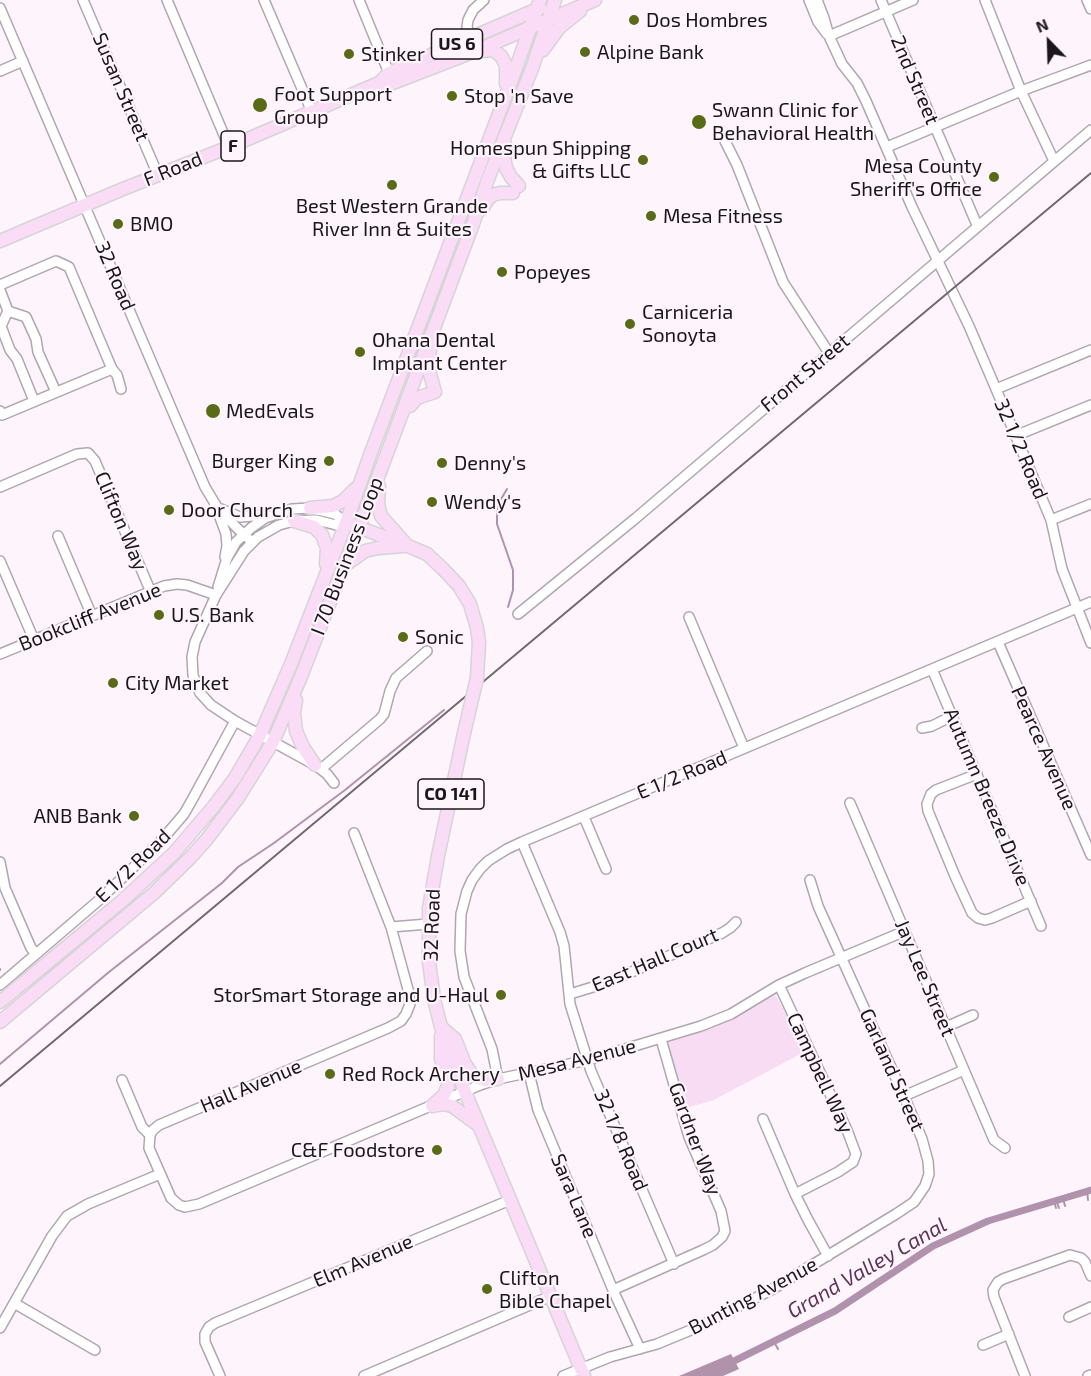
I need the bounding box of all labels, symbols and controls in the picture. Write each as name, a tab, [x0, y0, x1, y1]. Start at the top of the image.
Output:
place label: Dos Hombres	[646, 8, 768, 32]
north arrow	[1019, 12, 1079, 72]
marker: Dos Hombres	[627, 13, 641, 27]
text: N	[1033, 14, 1051, 36]
street label: Susan Street	[87, 29, 155, 145]
road number: US 6	[432, 29, 482, 59]
street label: 2nd Street	[886, 32, 944, 128]
place label: Alpine Bank	[597, 40, 704, 64]
place label: Stinker	[361, 42, 425, 66]
marker: Alpine Bank	[578, 45, 592, 59]
marker: Stinker	[342, 47, 356, 61]
place label: Foot Support Group	[274, 82, 392, 129]
place label: Stop 'n Save	[464, 84, 574, 108]
marker: Stop 'n Save	[445, 89, 459, 103]
marker: Foot Support Group	[251, 96, 269, 114]
place label: Swann Clinic for Behavioral Health	[712, 98, 874, 145]
marker: Swann Clinic for Behavioral Health	[690, 113, 708, 131]
road number: F	[221, 131, 245, 161]
place label: Homespun Shipping & Gifts LLC	[450, 136, 631, 183]
street label: F Road	[140, 146, 206, 192]
marker: Homespun Shipping & Gifts LLC	[636, 153, 650, 167]
place label: Mesa County Sheriff's Office	[850, 154, 982, 201]
marker: Mesa County Sheriff's Office	[987, 170, 1001, 184]
marker: Best Western Grande River Inn & Suites	[385, 178, 399, 192]
place label: Best Western Grande River Inn & Suites	[296, 194, 488, 241]
place label: Mesa Fitness	[663, 204, 783, 228]
marker: Mesa Fitness	[644, 209, 658, 223]
place label: BMO	[130, 212, 173, 236]
marker: BMO	[111, 217, 125, 231]
street label: 32 Road	[90, 238, 140, 314]
place label: Popeyes	[514, 260, 591, 284]
marker: Popeyes	[495, 265, 509, 279]
place label: Carniceria Sonoyta	[642, 300, 733, 347]
marker: Carniceria Sonoyta	[623, 317, 637, 331]
place label: Ohana Dental Implant Center	[372, 328, 507, 375]
street label: Front Street	[756, 329, 854, 417]
marker: Ohana Dental Implant Center	[353, 345, 367, 359]
street label: 32 1/2 Road	[989, 395, 1053, 503]
place label: MedEvals	[226, 399, 315, 423]
marker: MedEvals	[204, 402, 222, 420]
place label: Burger King	[211, 449, 317, 473]
place label: Denny's	[454, 451, 526, 475]
marker: Burger King	[322, 454, 336, 468]
marker: Denny's	[435, 456, 449, 470]
street label: Clifton Way	[89, 468, 153, 574]
street label: I 70 Business Loop	[306, 474, 388, 638]
place label: Wendy's	[444, 490, 521, 514]
marker: Wendy's	[425, 495, 439, 509]
place label: Door Church	[181, 498, 293, 522]
marker: Door Church	[162, 503, 176, 517]
street label: Bookcliff Avenue	[15, 578, 165, 656]
place label: U.S. Bank	[171, 603, 254, 627]
marker: U.S. Bank	[152, 608, 166, 622]
place label: Sonic	[415, 625, 464, 649]
marker: Sonic	[396, 630, 410, 644]
place label: City Market	[125, 671, 229, 695]
marker: City Market	[106, 676, 120, 690]
street label: Pearce Avenue	[1006, 682, 1082, 814]
street label: Autumn Breeze Drive	[939, 704, 1035, 890]
street label: E 1/2 Road	[633, 745, 731, 805]
road number: CO 141	[418, 779, 484, 809]
place label: ANB Bank	[33, 804, 122, 828]
marker: ANB Bank	[127, 809, 141, 823]
street label: E 1/2 Road	[90, 824, 176, 908]
street label: 32 Road	[419, 888, 445, 962]
street label: Jay Lee Street	[890, 916, 960, 1040]
street label: East Hall Court	[588, 923, 722, 997]
place label: StorSmart Storage and U-Haul	[213, 983, 489, 1007]
marker: StorSmart Storage and U-Haul	[494, 988, 508, 1002]
street label: Garland Street	[854, 1005, 930, 1135]
street label: Campbell Way	[782, 1009, 858, 1137]
street label: Mesa Avenue	[515, 1034, 639, 1086]
street label: Hall Avenue	[197, 1054, 305, 1118]
place label: Red Rock Archery	[342, 1062, 500, 1086]
marker: Red Rock Archery	[323, 1067, 337, 1081]
street label: Gardner Way	[664, 1079, 726, 1199]
street label: 32 1/8 Road	[589, 1086, 653, 1194]
place label: C&F Foodstore	[291, 1138, 425, 1162]
marker: C&F Foodstore	[430, 1143, 444, 1157]
street label: Sara Lane	[546, 1150, 602, 1242]
water label: Grand Valley Canal	[783, 1212, 951, 1324]
street label: Elm Avenue	[309, 1229, 417, 1293]
street label: Bunting Avenue	[685, 1252, 821, 1340]
place label: Clifton Bible Chapel	[499, 1266, 611, 1313]
marker: Clifton Bible Chapel	[480, 1282, 494, 1296]

